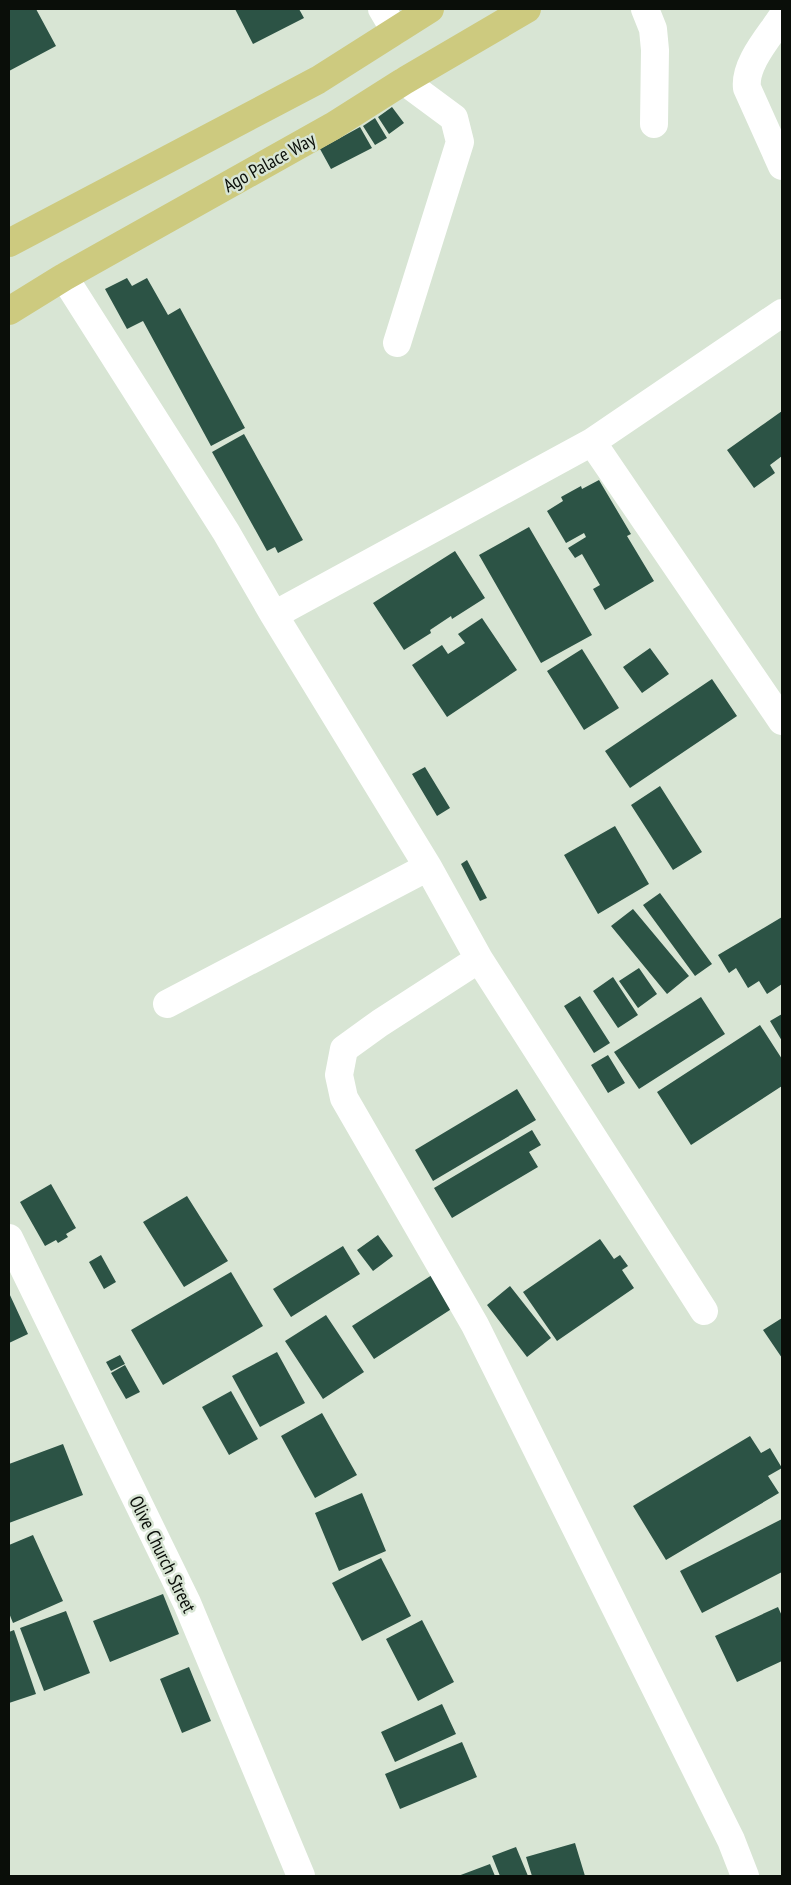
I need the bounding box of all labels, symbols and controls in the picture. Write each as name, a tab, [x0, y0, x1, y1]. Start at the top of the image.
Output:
street label: Ago Palace Way	[219, 126, 320, 197]
street label: Olive Church Street	[124, 1492, 202, 1617]

